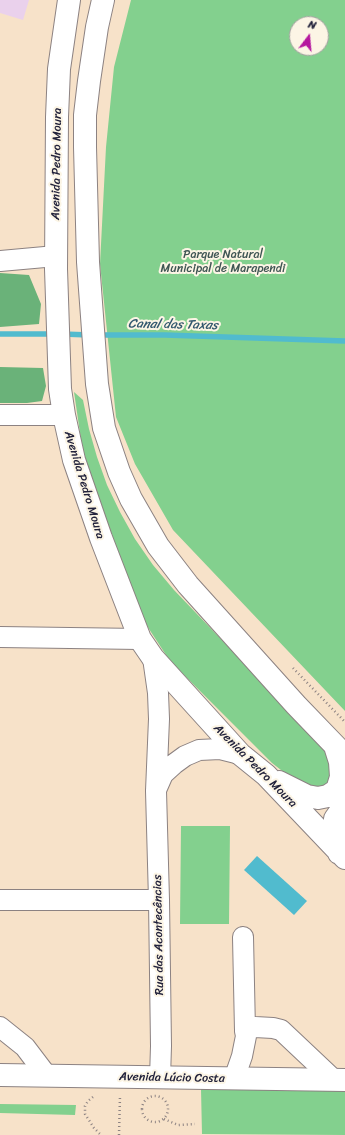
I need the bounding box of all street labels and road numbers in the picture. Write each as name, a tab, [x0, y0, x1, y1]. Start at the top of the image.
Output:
street label: Avenida Pedro Moura	[49, 108, 65, 220]
street label: Avenida Pedro Moura	[61, 429, 107, 541]
street label: Avenida Pedro Moura	[210, 721, 300, 811]
street label: Rua das Acontecências	[151, 875, 167, 995]
street label: Avenida Lúcio Costa	[119, 1070, 225, 1086]

